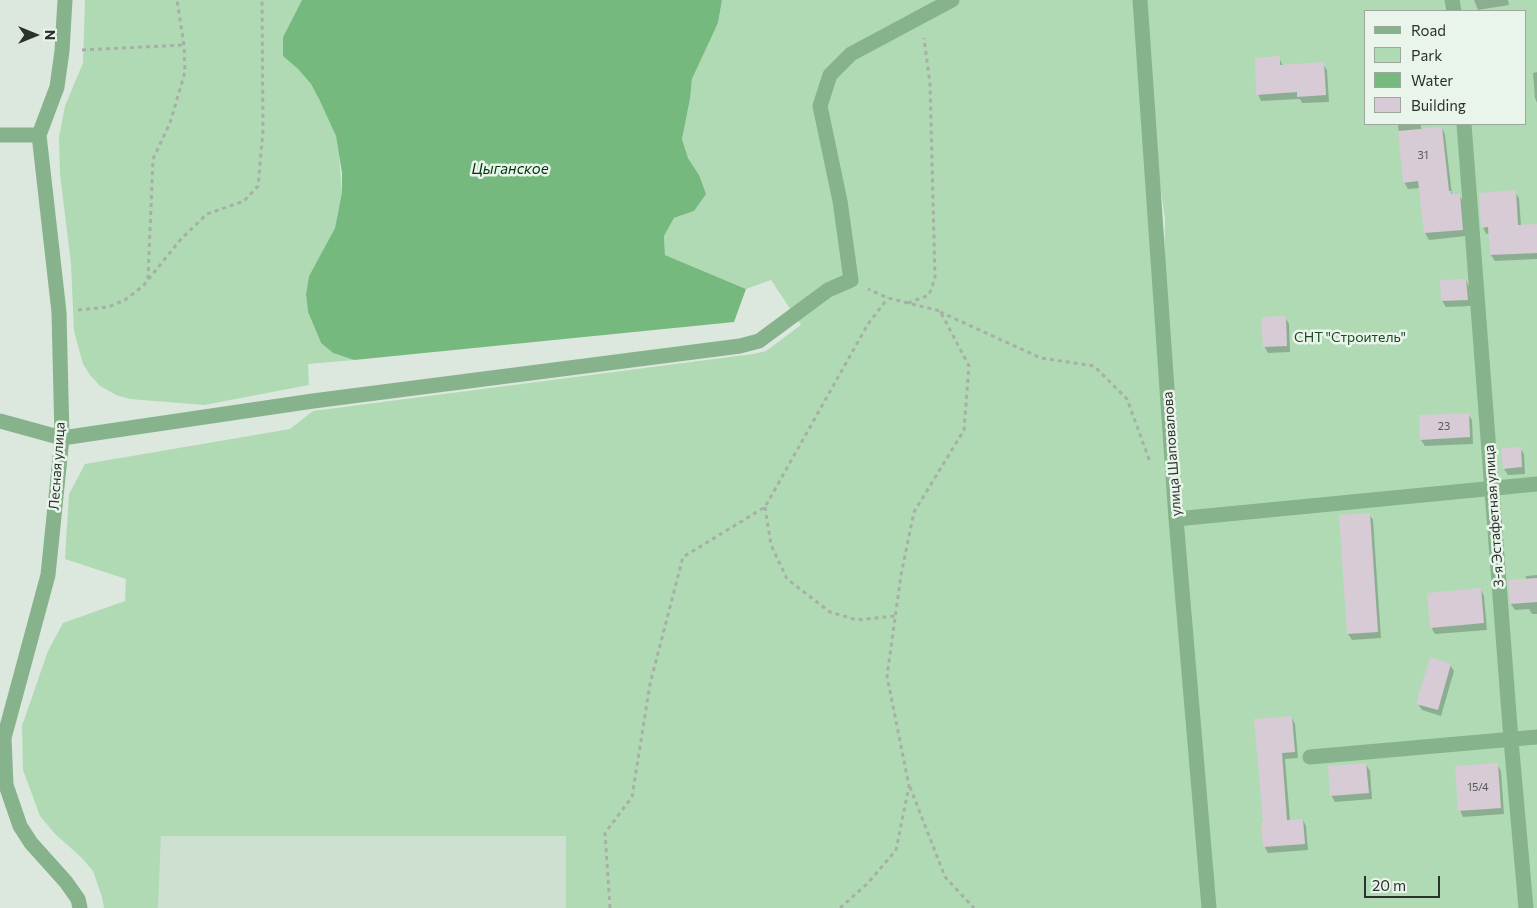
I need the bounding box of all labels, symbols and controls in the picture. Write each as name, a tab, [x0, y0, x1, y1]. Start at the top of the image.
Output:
north arrow	[10, 10, 60, 60]
legend	[1364, 10, 1527, 125]
text: Road	[1411, 21, 1446, 39]
text: N	[42, 30, 59, 40]
text: Park	[1411, 46, 1442, 64]
text: Water	[1411, 71, 1453, 89]
text: Building	[1411, 96, 1466, 114]
house number: 31	[1418, 148, 1428, 162]
water label: Цыганское	[471, 160, 549, 178]
park label: СНТ "Строитель"	[1294, 329, 1406, 345]
street label: улица Шаповалова	[1159, 391, 1185, 517]
house number: 23	[1438, 419, 1450, 433]
street label: Лесная улица	[46, 421, 68, 511]
street label: 3-я Эстафетная улица	[1481, 444, 1507, 588]
house number: 15/4	[1467, 780, 1489, 794]
scale bar	[1367, 866, 1443, 898]
text: 20 m	[1372, 876, 1406, 894]

